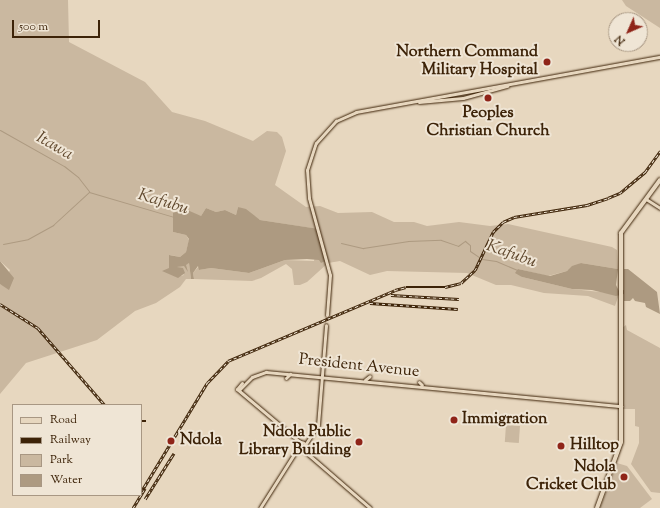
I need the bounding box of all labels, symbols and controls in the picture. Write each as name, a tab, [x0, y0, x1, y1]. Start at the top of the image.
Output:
scale bar	[14, 12, 102, 38]
north arrow	[608, 12, 648, 52]
text: 500 m	[19, 18, 48, 36]
text: N	[611, 31, 629, 49]
place label: Northern Command Military Hospital	[396, 43, 538, 81]
marker: Northern Command Military Hospital	[541, 56, 553, 68]
marker: Peoples Christian Church	[483, 93, 493, 103]
place label: Peoples Christian Church	[426, 104, 550, 142]
water label: Itawa	[32, 128, 76, 166]
water label: Kafubu	[135, 186, 191, 220]
water label: Kafubu	[483, 237, 539, 273]
street label: President Avenue	[298, 351, 420, 383]
legend	[12, 404, 142, 496]
place label: Immigration	[462, 410, 547, 430]
text: Road	[50, 411, 77, 429]
marker: Immigration	[449, 415, 459, 425]
place label: Ndola Public Library Building	[239, 423, 351, 461]
text: Railway	[50, 431, 91, 449]
place label: Ndola	[180, 431, 222, 451]
marker: Ndola	[165, 435, 177, 447]
place label: Hilltop	[570, 436, 619, 456]
marker: Ndola Public Library Building	[354, 437, 364, 447]
marker: Hilltop	[555, 440, 567, 452]
text: Park	[50, 451, 73, 469]
place label: Ndola Cricket Club	[526, 458, 616, 496]
text: Water	[50, 471, 82, 489]
marker: Ndola Cricket Club	[619, 472, 629, 482]

